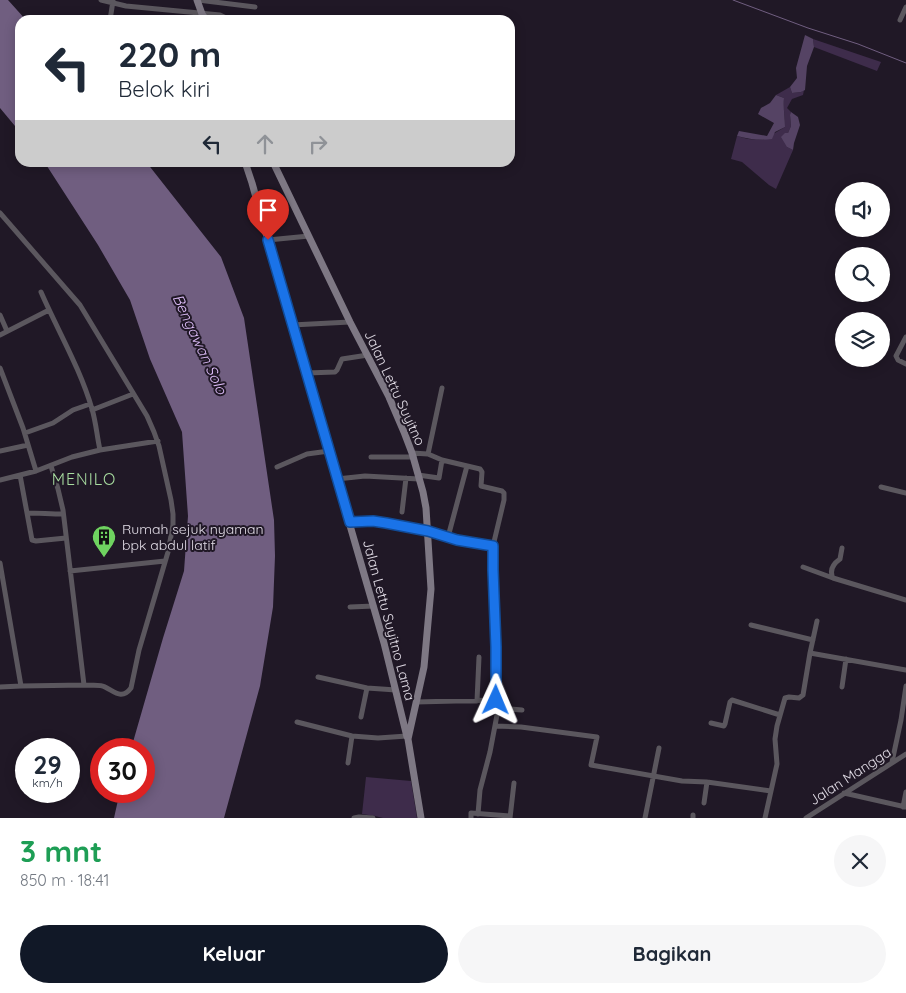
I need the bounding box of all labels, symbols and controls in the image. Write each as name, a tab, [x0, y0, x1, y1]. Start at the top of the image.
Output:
text: 220 m	[118, 32, 221, 76]
icon: left	[35, 35, 100, 100]
text: Belok kiri	[118, 75, 210, 103]
icon: left	[198, 130, 226, 158]
icon: ahead	[251, 130, 279, 158]
icon: right	[304, 130, 332, 158]
map controls	[835, 182, 890, 367]
button: sound	[835, 182, 890, 237]
pin	[247, 189, 289, 240]
icon: arrive	[254, 196, 282, 224]
button: search	[835, 247, 890, 302]
water label: Bengawan Solo	[169, 291, 232, 398]
button: layers	[835, 312, 890, 367]
street label: Jalan Lettu Suyitno	[360, 328, 430, 448]
district label: MENILO	[52, 469, 116, 489]
place label: Rumah sejuk nyaman bpk abdul latif	[122, 520, 264, 554]
building icon: Rumah sejuk nyaman bpk abdul latif	[91, 524, 117, 558]
street label: Jalan Lettu Suyitno Lama	[359, 538, 419, 702]
position arrow	[469, 673, 521, 725]
speed limit sign: 30	[90, 738, 155, 803]
street label: Jalan Mangga	[806, 743, 894, 809]
text: 29	[33, 749, 62, 780]
text: km/h	[32, 775, 63, 790]
text: 3 mnt	[20, 832, 102, 870]
button: close	[834, 835, 886, 887]
text: 850 m · 18:41	[20, 870, 109, 890]
button: Keluar	[20, 925, 448, 983]
button: Bagikan	[458, 925, 886, 983]

